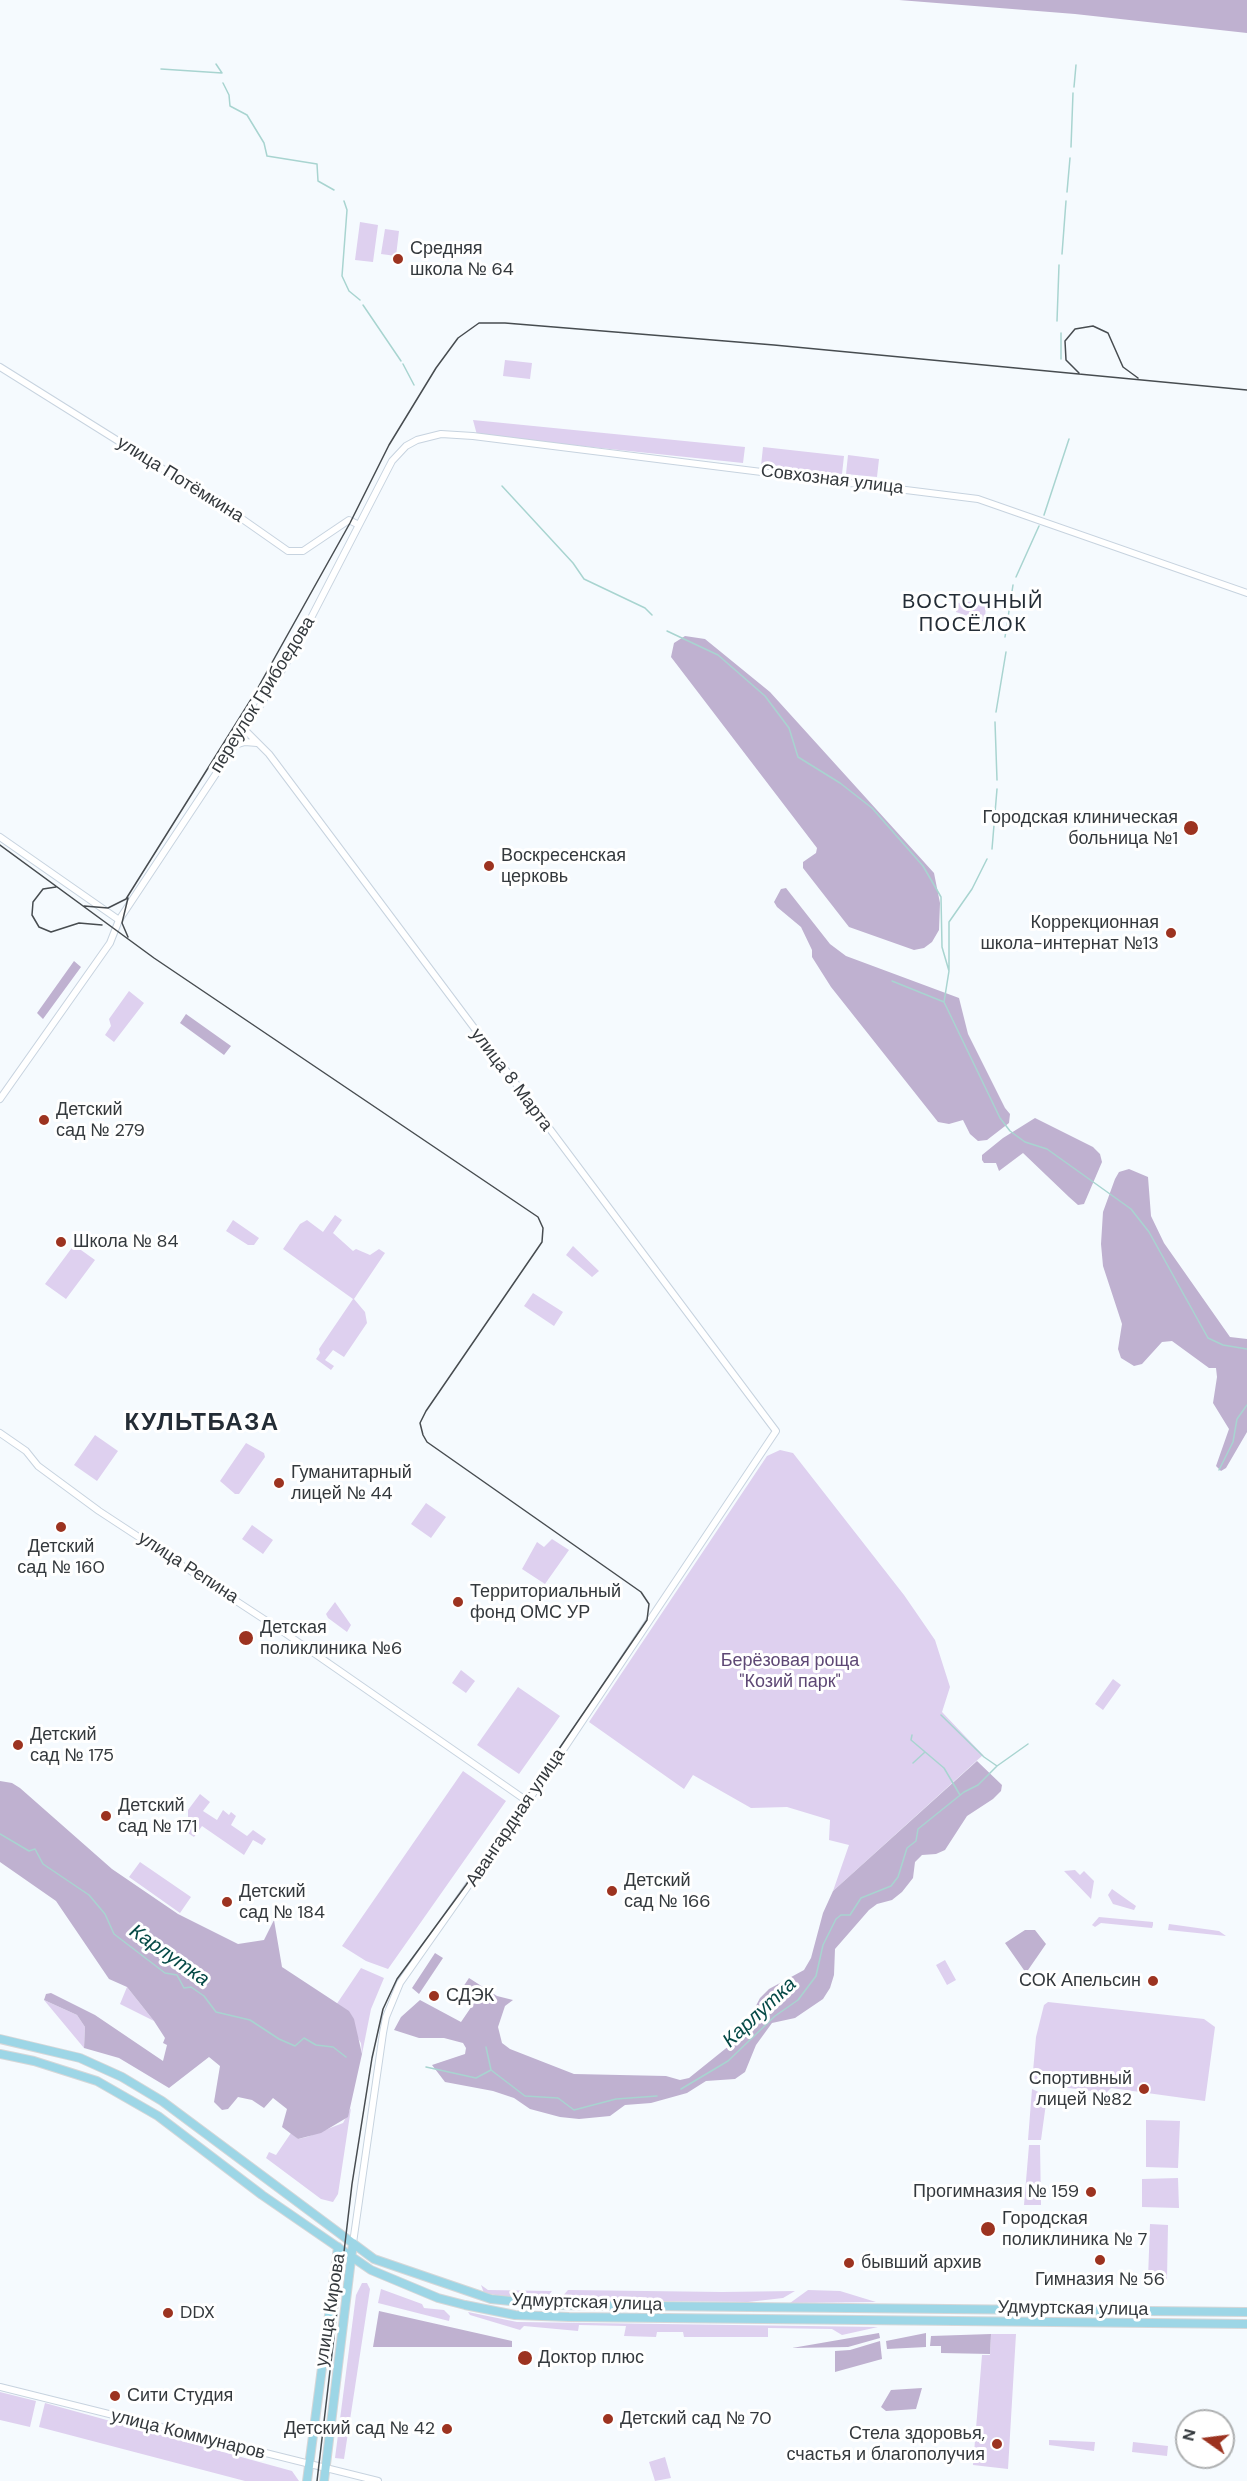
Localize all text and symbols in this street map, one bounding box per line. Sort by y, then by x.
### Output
place label: Средняя школа № 64 [410,238,514,280]
marker: Средняя школа № 64 [391,252,405,266]
street label: улица Потёмкина [113,432,247,528]
street label: Совхозная улица [760,461,904,499]
district label: ВОСТОЧНЫЙ ПОСЁЛОК [902,591,1044,638]
street label: переулок Грибоедова [206,613,320,777]
place label: Городская клиническая больница №1 [982,807,1178,850]
marker: Городская клиническая больница №1 [1182,819,1200,837]
place label: Воскресенская церковь [501,845,626,888]
marker: Воскресенская церковь [482,859,496,873]
place label: Коррекционная школа-интернат №13 [980,912,1159,954]
marker: Коррекционная школа-интернат №13 [1164,926,1178,940]
street label: улица 8 Марта [465,1024,557,1136]
place label: Детский сад № 279 [56,1099,145,1142]
marker: Детский сад № 279 [37,1113,51,1127]
place label: Школа № 84 [73,1231,178,1253]
marker: Школа № 84 [54,1235,68,1249]
district label: КУЛЬТБАЗА [124,1410,280,1438]
place label: Гуманитарный лицей № 44 [291,1462,412,1504]
marker: Гуманитарный лицей № 44 [272,1476,286,1490]
marker: Детский сад № 160 [54,1520,68,1534]
street label: улица Репина [134,1528,242,1608]
place label: Детский сад № 160 [17,1536,105,1578]
place label: Территориальный фонд ОМС УР [470,1581,621,1624]
marker: Территориальный фонд ОМС УР [451,1595,465,1609]
place label: Детская поликлиника №6 [260,1617,402,1660]
marker: Детская поликлиника №6 [237,1629,255,1647]
park label: Берёзовая роща "Козий парк" [721,1650,859,1692]
place label: Детский сад № 175 [30,1724,114,1766]
marker: Детский сад № 175 [11,1738,25,1752]
street label: Авангардная улица [462,1745,570,1891]
place label: Детский сад № 171 [118,1795,197,1838]
marker: Детский сад № 171 [99,1809,113,1823]
place label: Детский сад № 166 [624,1870,711,1912]
place label: Детский сад № 184 [239,1881,325,1924]
marker: Детский сад № 166 [605,1884,619,1898]
marker: Детский сад № 184 [220,1895,234,1909]
water label: Карлутка [124,1920,214,1992]
place label: СОК Апельсин [1019,1970,1141,1992]
water label: Карлутка [718,1973,802,2053]
marker: СОК Апельсин [1146,1974,1160,1988]
place label: СДЭК [446,1985,494,2007]
marker: СДЭК [427,1989,441,2003]
place label: Спортивный лицей №82 [1029,2068,1132,2110]
marker: Спортивный лицей №82 [1137,2082,1151,2096]
place label: Прогимназия № 159 [913,2181,1079,2203]
marker: Прогимназия № 159 [1084,2185,1098,2199]
place label: Городская поликлиника № 7 [1002,2208,1147,2250]
marker: Городская поликлиника № 7 [979,2220,997,2238]
street label: улица Кирова [311,2252,351,2368]
place label: бывший архив [861,2252,982,2274]
marker: Гимназия № 56 [1093,2253,1107,2267]
marker: бывший архив [842,2256,856,2270]
place label: Гимназия № 56 [1035,2269,1165,2291]
street label: Удмуртская улица [511,2290,663,2316]
street label: Удмуртская улица [997,2297,1149,2321]
place label: DDX [180,2302,215,2324]
marker: DDX [161,2306,175,2320]
place label: Доктор плюс [538,2347,644,2369]
marker: Доктор плюс [516,2349,534,2367]
place label: Сити Студия [127,2385,233,2407]
marker: Сити Студия [108,2389,122,2403]
street label: улица Коммунаров [109,2405,267,2465]
place label: Детский сад № 70 [620,2408,771,2430]
north arrow [1175,2409,1235,2469]
marker: Детский сад № 70 [601,2412,615,2426]
place label: Детский сад № 42 [284,2418,435,2440]
marker: Детский сад № 42 [440,2422,454,2436]
place label: Стела здоровья, счастья и благополучия [787,2423,985,2466]
text: N [1177,2427,1201,2443]
marker: Стела здоровья, счастья и благополучия [990,2437,1004,2451]

